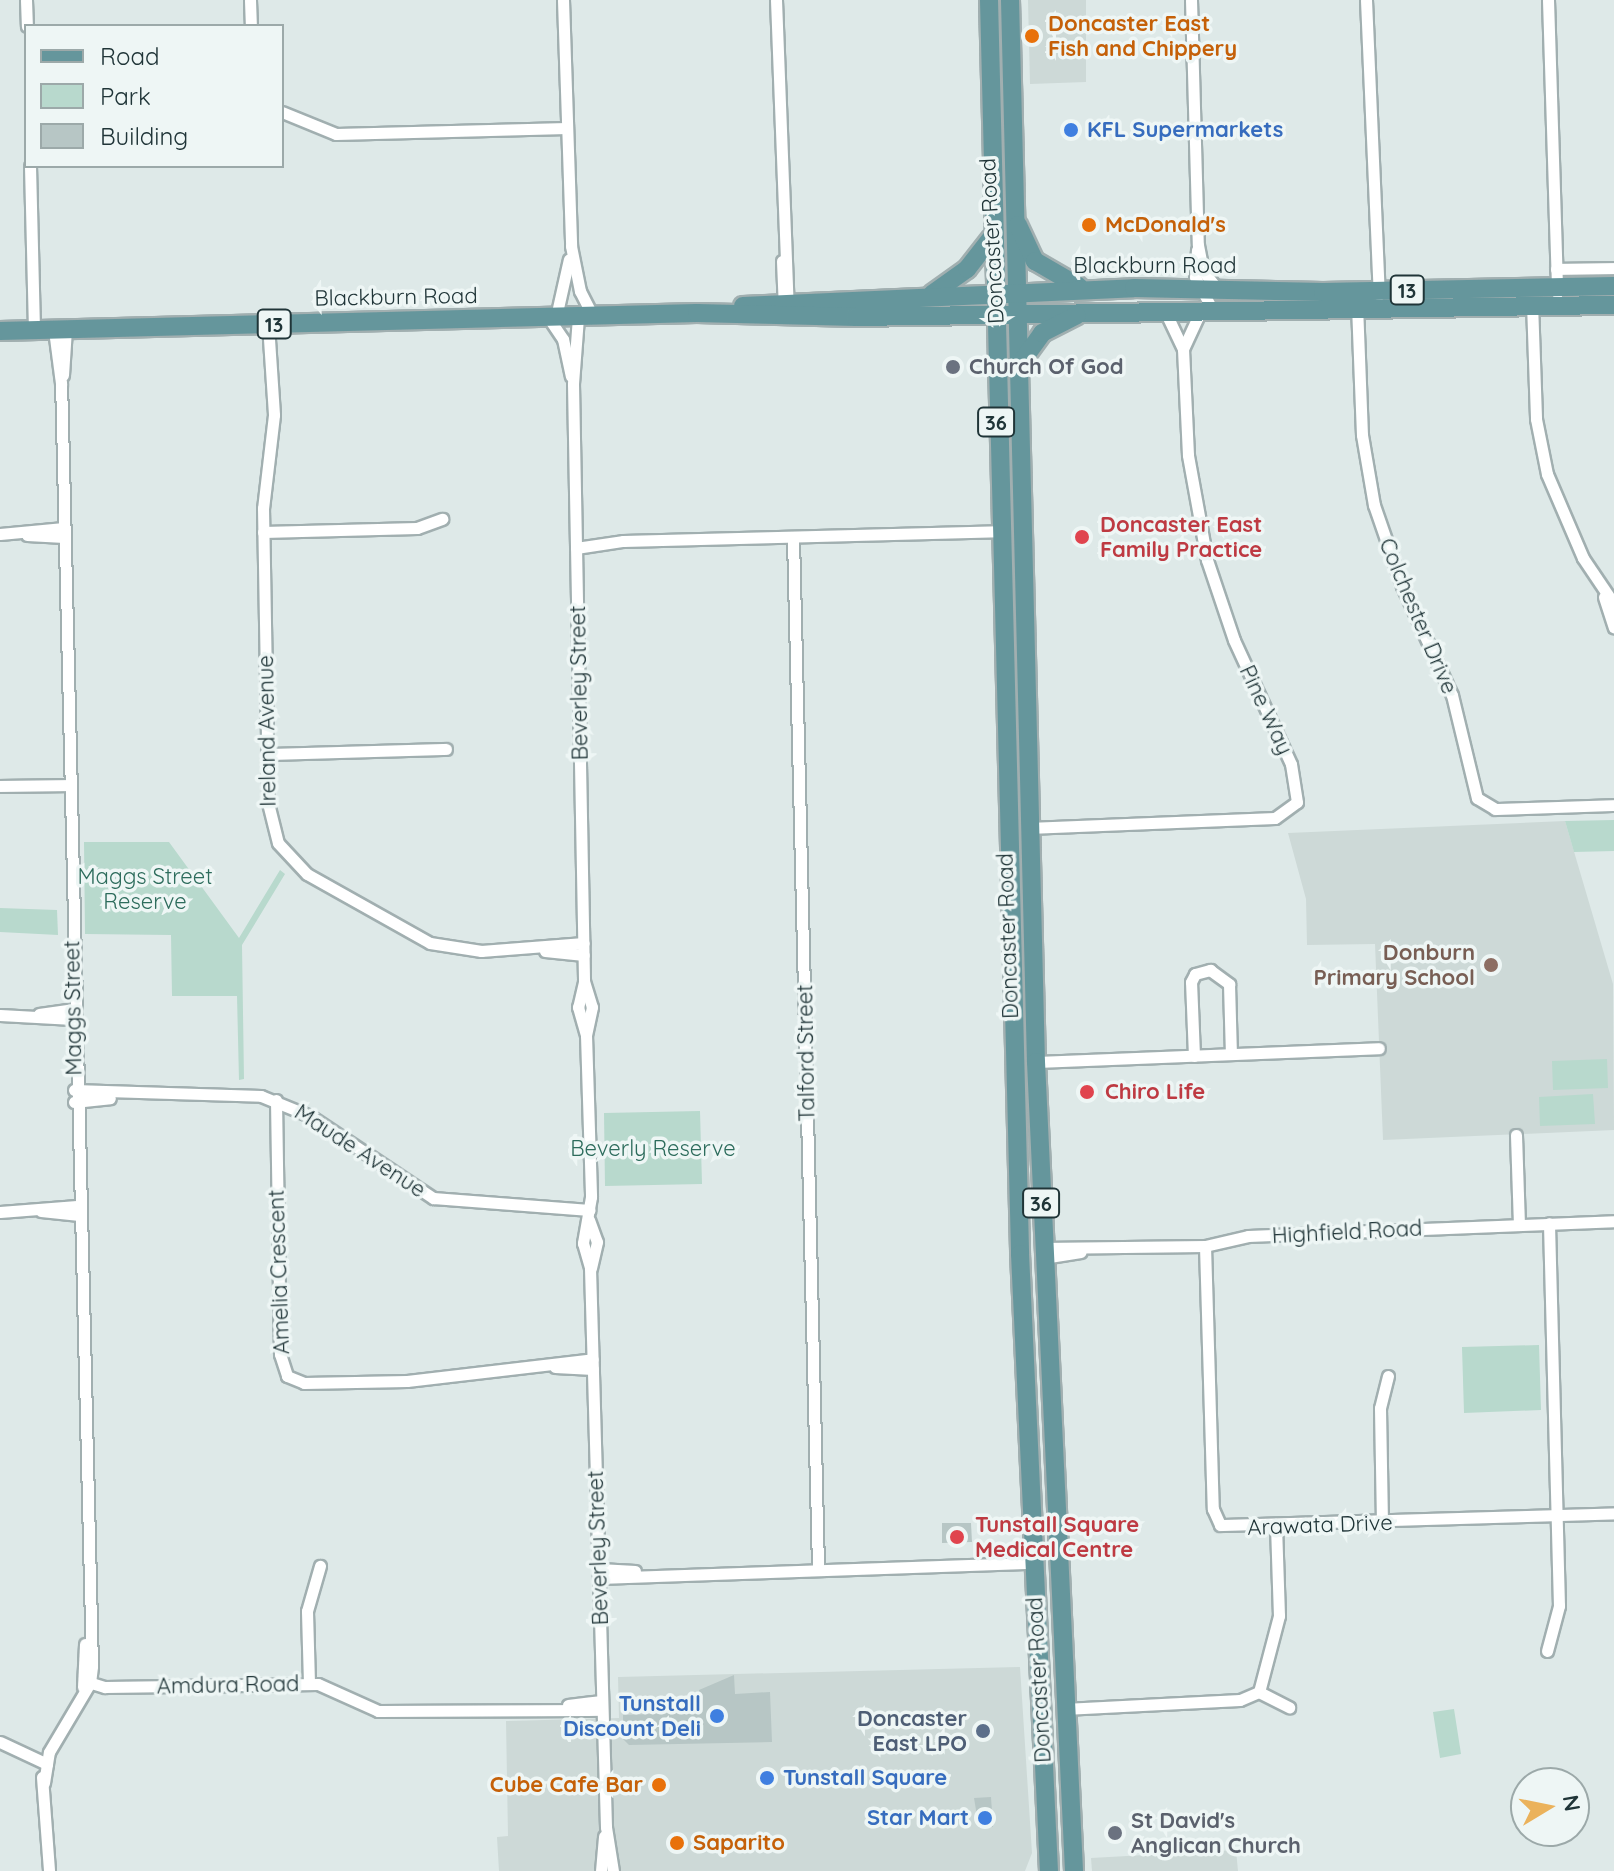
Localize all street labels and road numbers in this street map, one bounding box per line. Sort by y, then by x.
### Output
street label: Doncaster Road [974,157,1010,325]
street label: Blackburn Road [1073,253,1237,279]
road number: 13 [1389,274,1425,306]
street label: Blackburn Road [314,282,478,312]
road number: 13 [256,308,292,340]
road number: 36 [976,406,1016,438]
street label: Colchester Drive [1373,534,1463,698]
street label: Beverley Street [564,605,594,761]
street label: Ireland Avenue [252,655,282,807]
street label: Pine Way [1234,661,1298,759]
street label: Doncaster Road [992,853,1024,1019]
street label: Maggs Street [59,940,87,1076]
street label: Talford Street [792,984,820,1122]
street label: Maude Avenue [290,1099,430,1203]
road number: 36 [1021,1187,1061,1219]
street label: Amelia Crescent [263,1189,295,1355]
street label: Highfield Road [1271,1215,1423,1249]
street label: Beverley Street [582,1470,614,1626]
street label: Arawata Drive [1247,1509,1393,1541]
street label: Doncaster Road [1021,1596,1057,1764]
street label: Amdura Road [156,1671,300,1699]

